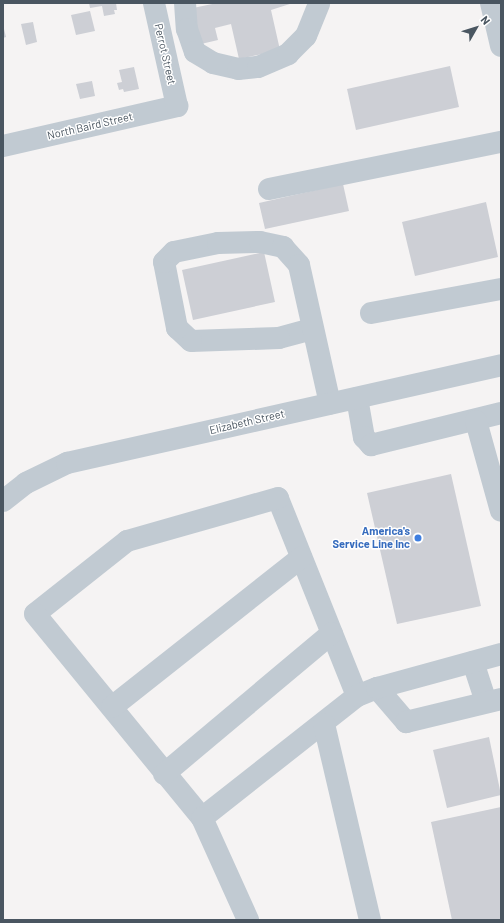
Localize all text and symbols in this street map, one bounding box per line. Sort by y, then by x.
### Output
north arrow [456,8,496,48]
text: N [478,13,493,27]
street label: Perrot Street [152,22,178,86]
street label: North Baird Street [46,110,134,142]
street label: Elizabeth Street [208,407,286,437]
place label: America's Service Line Inc [332,525,410,551]
marker: America's Service Line Inc [413,533,423,543]

